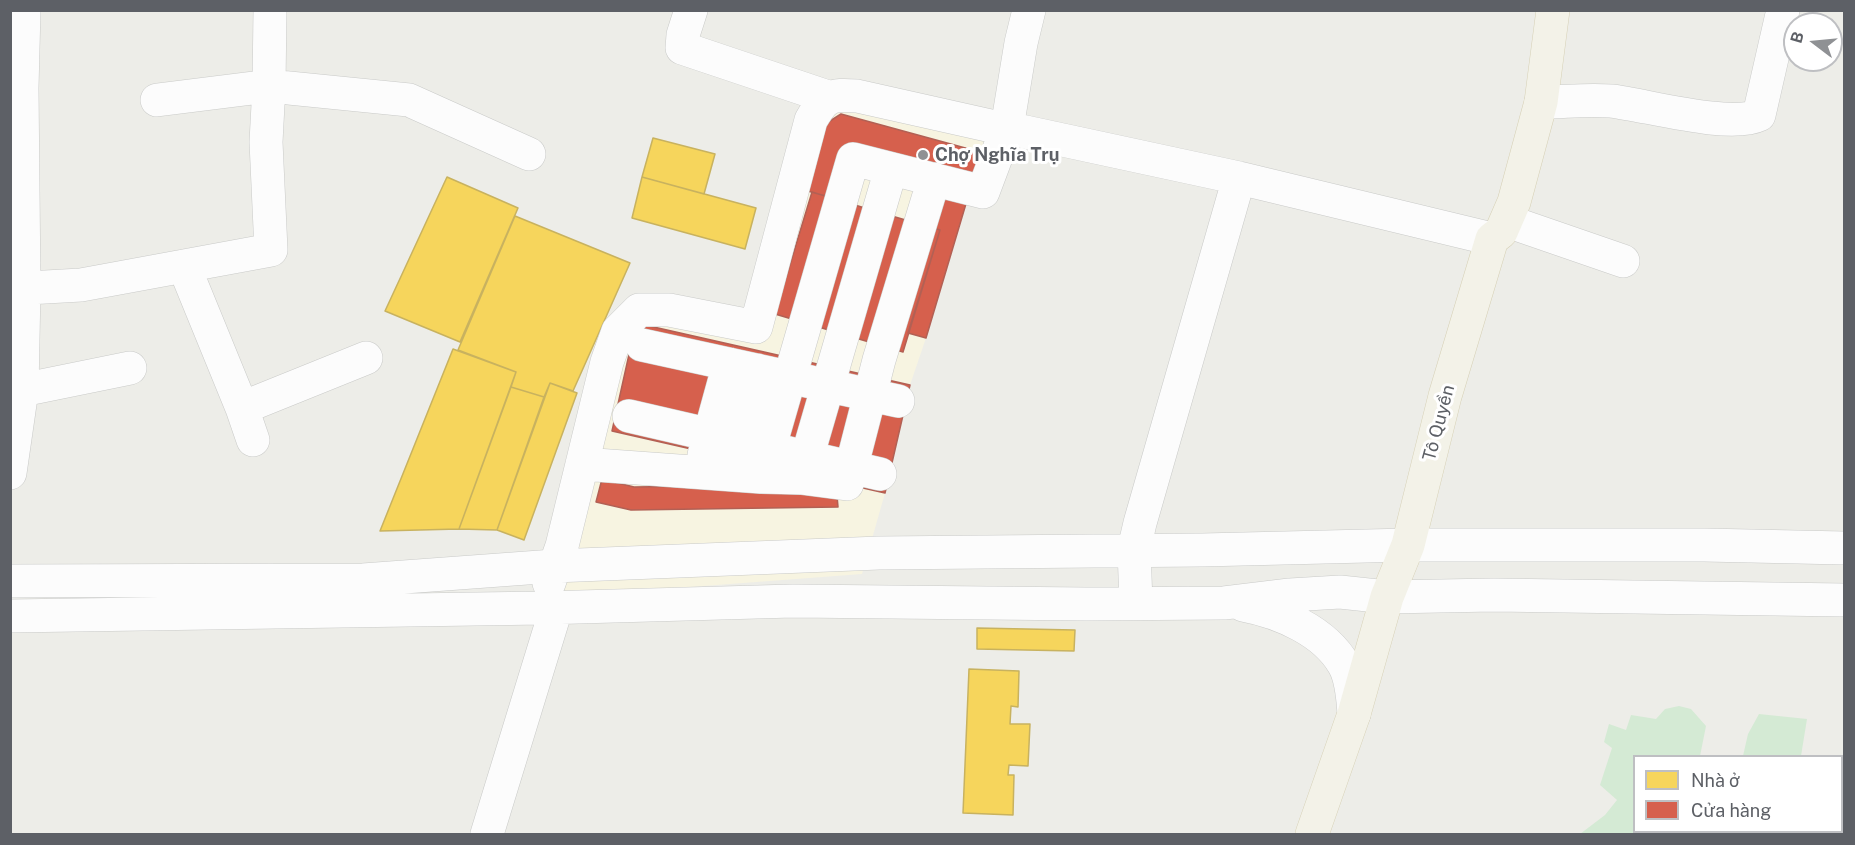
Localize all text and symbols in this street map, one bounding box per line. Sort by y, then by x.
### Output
north arrow [1783,12,1843,72]
text: B [1786,30,1808,45]
place label: Chợ Nghĩa Trụ [935,144,1059,166]
marker: Chợ Nghĩa Trụ [916,148,930,162]
street label: Tô Quyền [1418,383,1460,463]
legend [1633,755,1843,833]
text: Nhà ở [1691,770,1740,791]
text: Cửa hàng [1691,800,1771,821]

